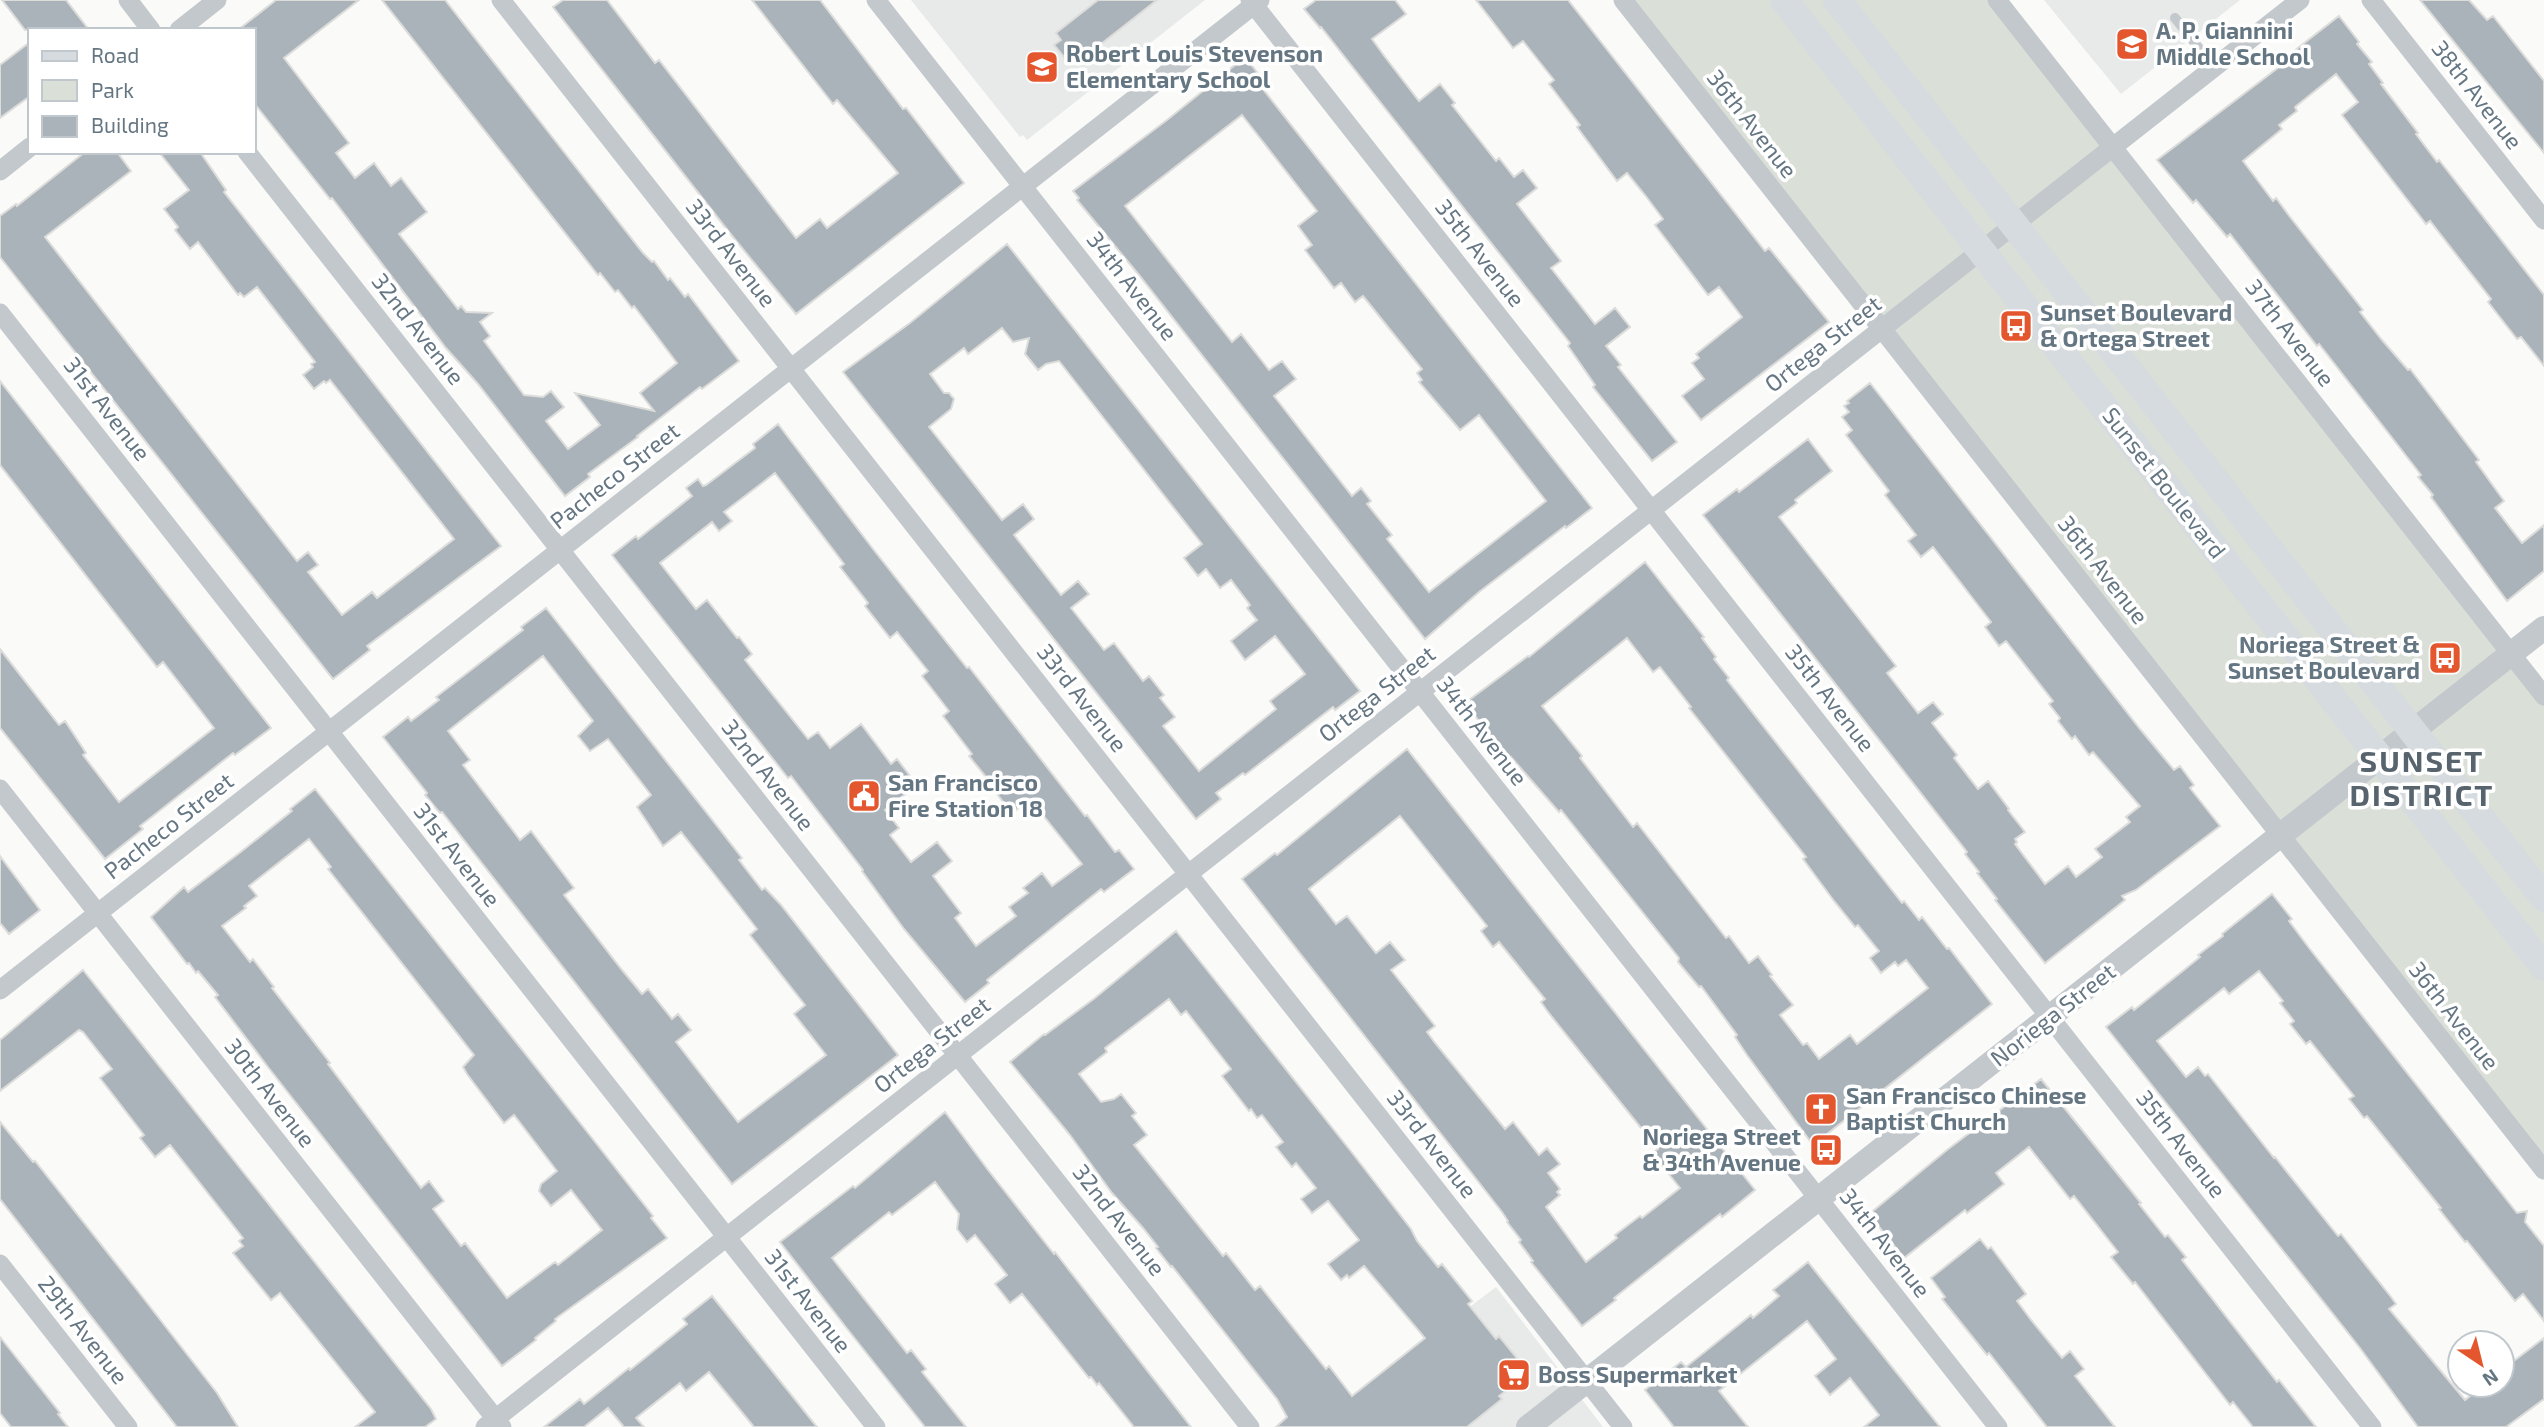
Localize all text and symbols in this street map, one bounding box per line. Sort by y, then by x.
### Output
place label: A. P. Giannini Middle School [2156,16,2310,70]
school or university icon: A. P. Giannini Middle School [2113,25,2151,63]
legend [28,28,256,154]
street label: 38th Avenue [2427,34,2529,154]
place label: Robert Louis Stevenson Elementary School [1066,39,1323,93]
text: Road [91,42,139,67]
school or university icon: Robert Louis Stevenson Elementary School [1023,48,1061,86]
street label: 36th Avenue [1702,64,1804,183]
text: Park [91,77,134,102]
text: Building [91,112,169,137]
street label: 33rd Avenue [681,193,783,312]
street label: 35th Avenue [1430,193,1532,312]
street label: 34th Avenue [1082,225,1184,346]
street label: 32nd Avenue [367,267,471,390]
street label: 37th Avenue [2240,273,2341,392]
street label: Ortega Street [1759,289,1886,397]
place label: Sunset Boulevard & Ortega Street [2040,298,2232,352]
bus stop icon: Sunset Boulevard & Ortega Street [1997,307,2035,345]
street label: 31st Avenue [59,351,157,466]
street label: Sunset Boulevard [2097,401,2232,563]
street label: Pacheco Street [544,416,685,534]
street label: 36th Avenue [2053,510,2155,629]
place label: Noriega Street & Sunset Boulevard [2228,630,2420,684]
street label: 33rd Avenue [1032,638,1134,757]
street label: 35th Avenue [1780,638,1882,757]
street label: Ortega Street [1313,639,1440,747]
bus stop icon: Noriega Street & Sunset Boulevard [2426,639,2464,677]
street label: 34th Avenue [1432,670,1534,791]
street label: 32nd Avenue [717,713,821,836]
district label: SUNSET DISTRICT [2350,742,2494,812]
street label: Pacheco Street [98,766,239,884]
place label: San Francisco Fire Station 18 [888,768,1043,822]
public building icon: San Francisco Fire Station 18 [845,777,883,815]
street label: 31st Avenue [409,797,507,912]
street label: 36th Avenue [2404,956,2506,1075]
street label: Noriega Street [1984,957,2121,1072]
street label: Ortega Street [868,990,995,1098]
street label: 30th Avenue [220,1032,322,1152]
place label: San Francisco Chinese Baptist Church [1846,1081,2087,1135]
street label: 33rd Avenue [1382,1084,1484,1203]
street label: 35th Avenue [2131,1084,2233,1203]
church icon: San Francisco Chinese Baptist Church [1802,1090,1840,1128]
place label: Noriega Street & 34th Avenue [1642,1122,1801,1176]
bus stop icon: Noriega Street & 34th Avenue [1807,1131,1845,1169]
street label: 32nd Avenue [1068,1158,1172,1281]
street label: 34th Avenue [1835,1182,1937,1303]
street label: 31st Avenue [760,1243,858,1358]
street label: 29th Avenue [33,1270,135,1389]
north arrow [2446,1329,2516,1399]
supermarket icon: Boss Supermarket [1495,1356,1533,1394]
place label: Boss Supermarket [1538,1360,1737,1388]
text: N [2479,1365,2503,1392]

